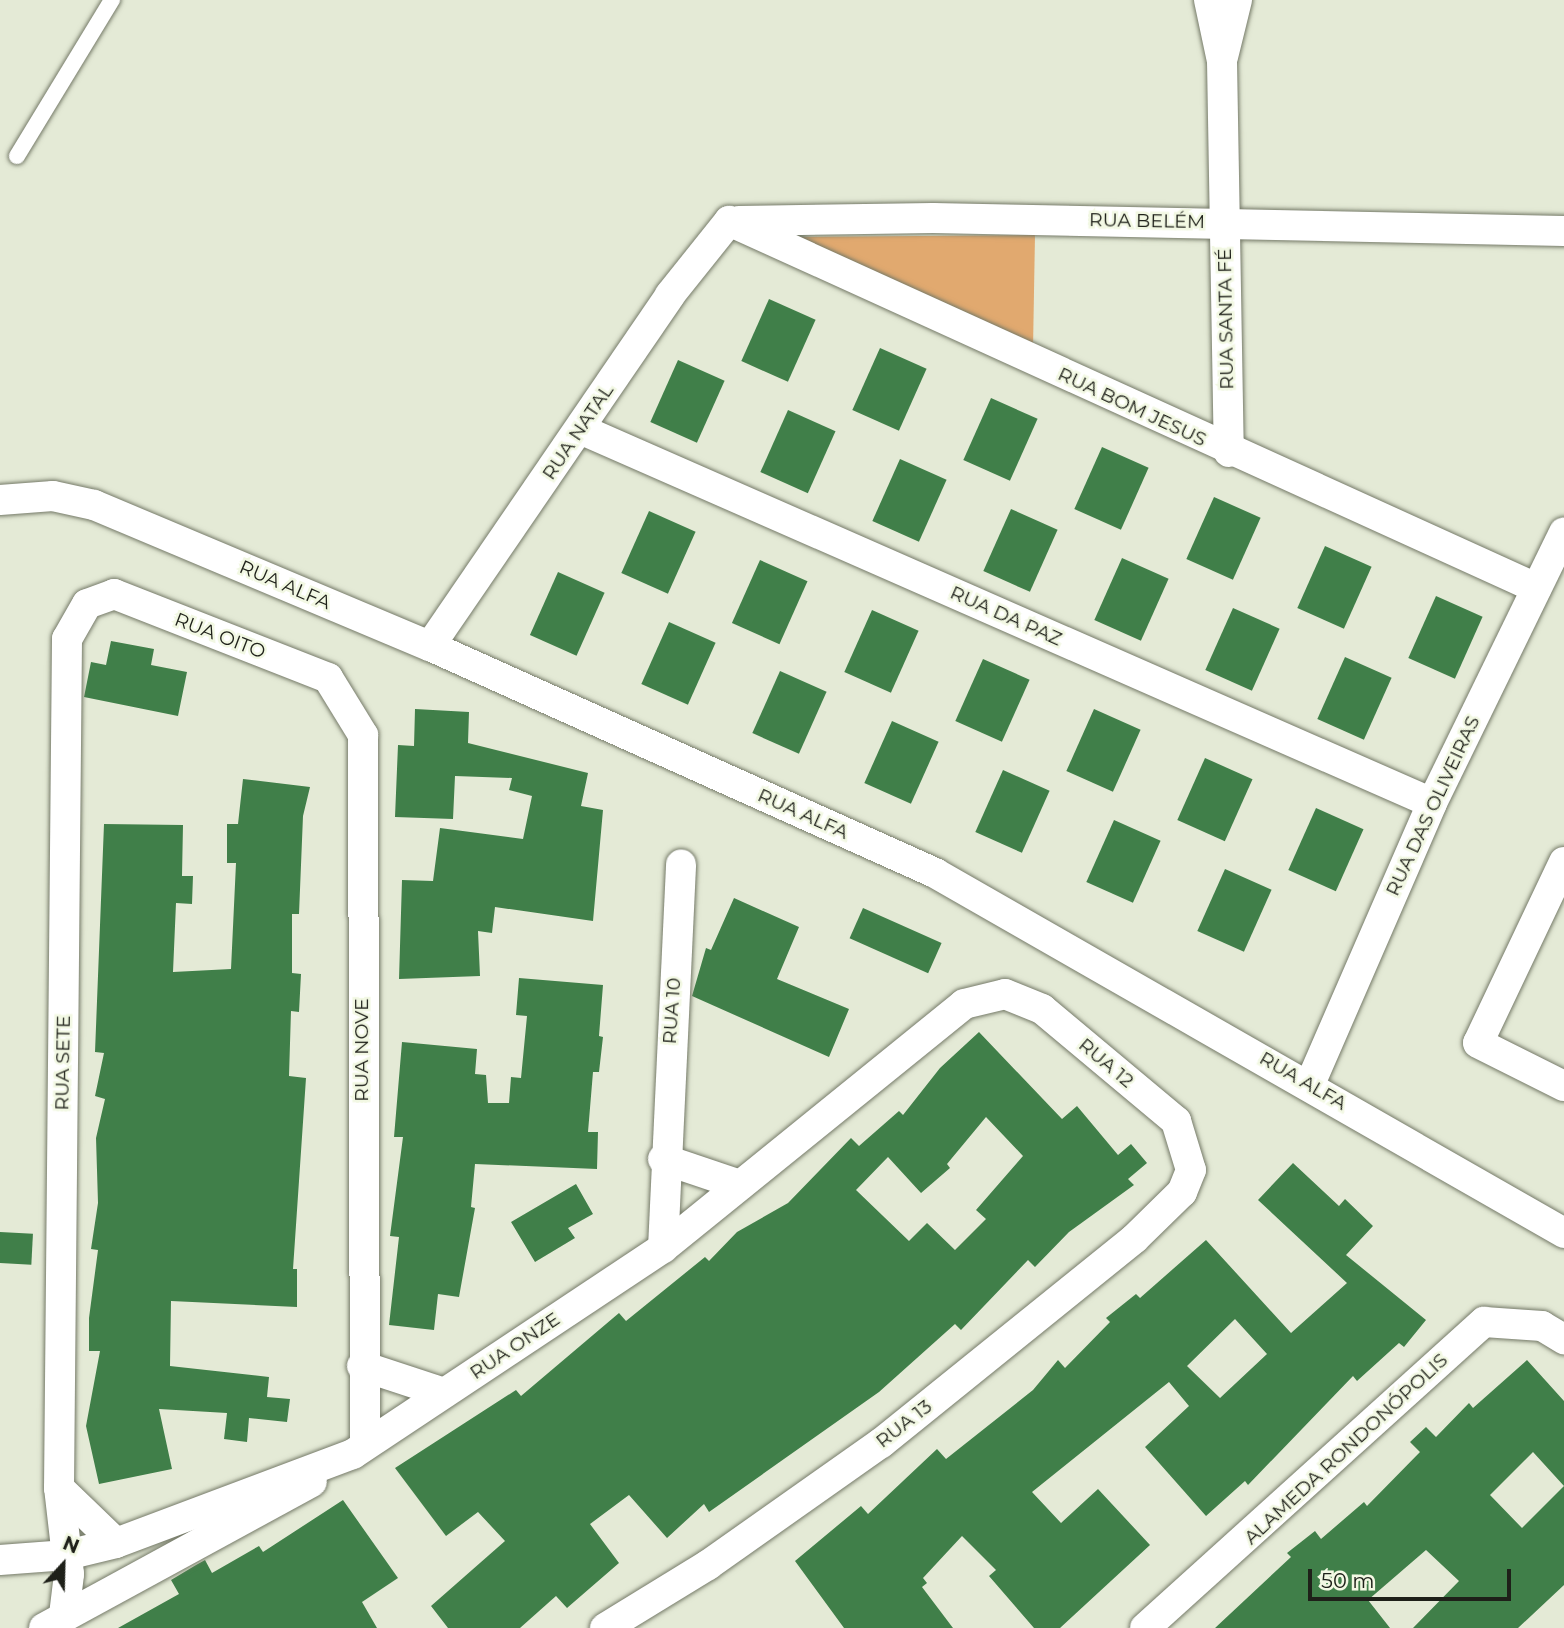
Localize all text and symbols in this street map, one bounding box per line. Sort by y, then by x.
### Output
street label: RUA BELÉM [1089,209,1205,233]
street label: RUA SANTA FÉ [1213,248,1239,390]
street label: RUA BOM JESUS [1054,363,1210,451]
street label: RUA NATAL [538,380,618,484]
street label: RUA ALFA [236,556,334,614]
street label: RUA DA PAZ [947,581,1065,651]
street label: RUA OITO [171,608,269,664]
street label: RUA DAS OLIVEIRAS [1381,712,1485,900]
street label: RUA ALFA [754,784,852,844]
street label: RUA 10 [658,977,686,1045]
street label: RUA NOVE [351,998,373,1102]
street label: RUA SETE [51,1015,75,1111]
street label: RUA 12 [1074,1033,1138,1093]
street label: RUA ALFA [1255,1047,1351,1115]
street label: RUA ONZE [466,1308,564,1384]
street label: ALAMEDA RONDONÓPOLIS [1240,1349,1452,1549]
street label: RUA 13 [871,1395,937,1453]
north arrow [28,1530,98,1600]
text: N [60,1532,82,1559]
scale bar [1312,1554,1515,1598]
text: 50 m [1321,1568,1375,1593]

